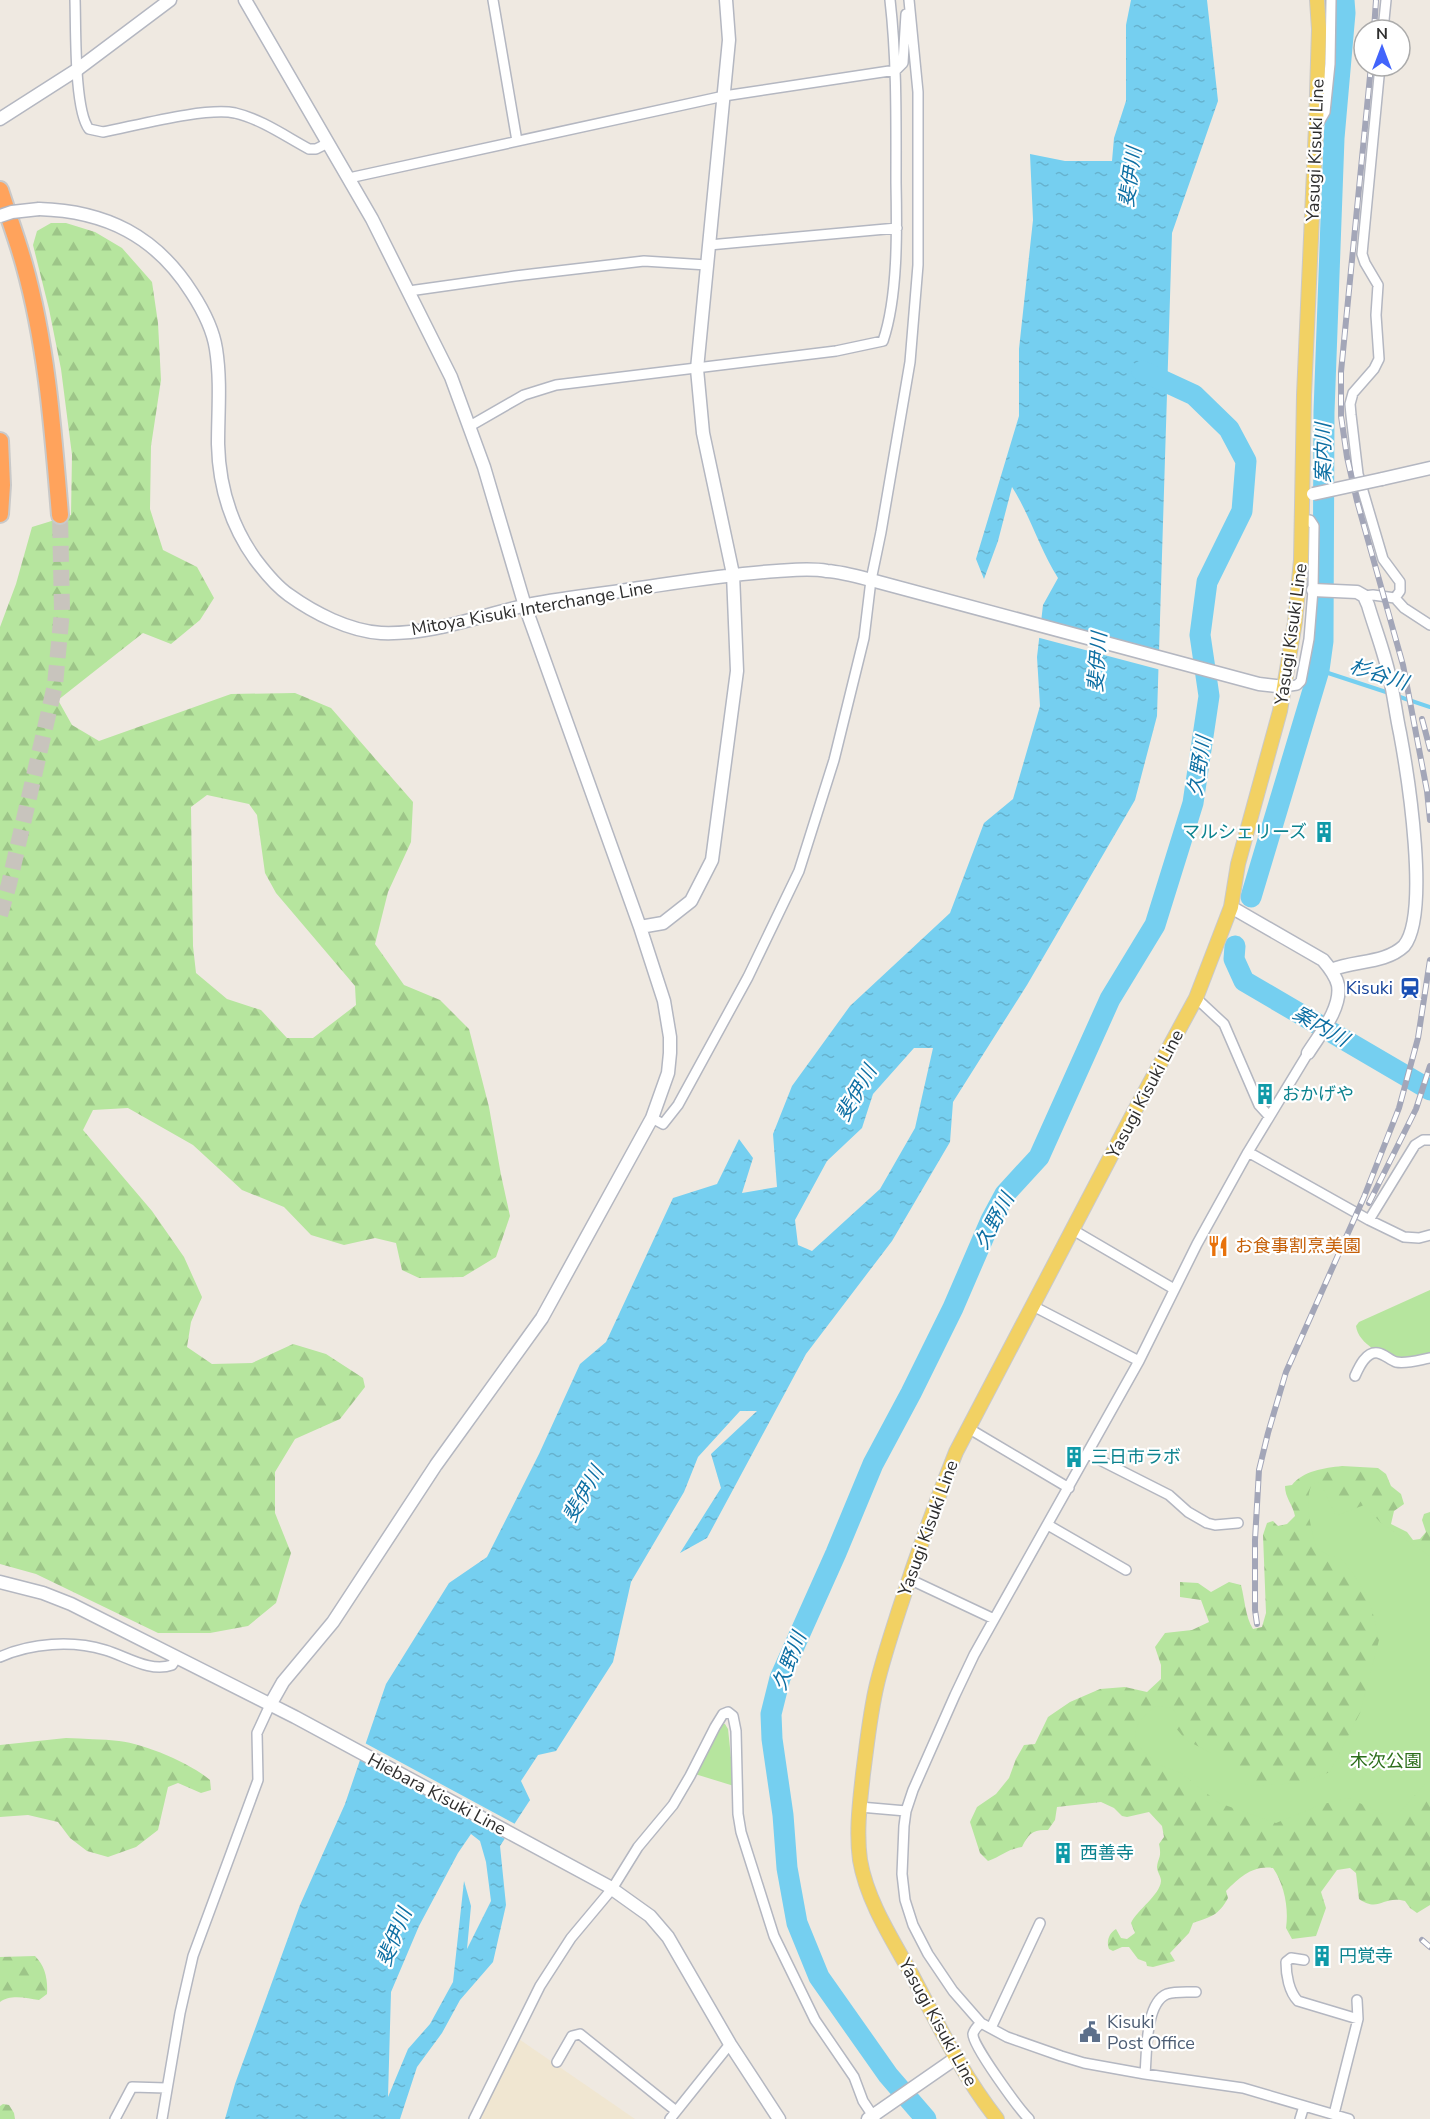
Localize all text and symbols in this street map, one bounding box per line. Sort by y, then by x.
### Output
north arrow [1352,18,1412,78]
text: N [1376,23,1388,45]
street label: Yasugi Kisuki Line [1300,78,1329,223]
water label: 斐伊川 [1113,144,1148,209]
water label: 案内川 [1310,421,1337,483]
street label: Yasugi Kisuki Line [1269,562,1313,707]
street label: Mitoya Kisuki Interchange Line [409,575,655,641]
water label: 斐伊川 [1082,629,1113,693]
water label: 杉谷川 [1346,652,1413,697]
water label: 久野川 [1181,732,1218,798]
place label: マルシェリーズ [1182,820,1307,844]
building icon: マルシェリーズ [1312,820,1336,844]
place label: Kisuki [1346,976,1393,1000]
station icon: Kisuki [1398,976,1422,1000]
water label: 案内川 [1288,1000,1355,1054]
street label: Yasugi Kisuki Line [1100,1025,1189,1164]
water label: 斐伊川 [830,1059,884,1126]
building icon: おかげや [1253,1082,1277,1106]
place label: おかげや [1282,1082,1354,1106]
water label: 久野川 [968,1187,1021,1254]
restaurant icon: お食事割烹美園 [1206,1234,1230,1258]
place label: お食事割烹美園 [1235,1234,1361,1258]
building icon: 三日市ラボ [1062,1445,1086,1469]
place label: 三日市ラボ [1091,1445,1181,1469]
street label: Yasugi Kisuki Line [892,1457,964,1600]
water label: 斐伊川 [557,1460,611,1527]
water label: 久野川 [766,1626,814,1694]
street label: Hiebara Kisuki Line [363,1747,511,1841]
park label: 木次公園 [1350,1749,1422,1773]
building icon: 西善寺 [1051,1841,1075,1865]
place label: 西善寺 [1080,1841,1134,1865]
water label: 斐伊川 [371,1902,419,1970]
building icon: 円覚寺 [1310,1944,1334,1968]
place label: 円覚寺 [1339,1944,1393,1968]
street label: Yasugi Kisuki Line [892,1953,983,2090]
place label: Kisuki Post Office [1107,2010,1195,2055]
public building icon: Kisuki Post Office [1078,2020,1102,2044]

